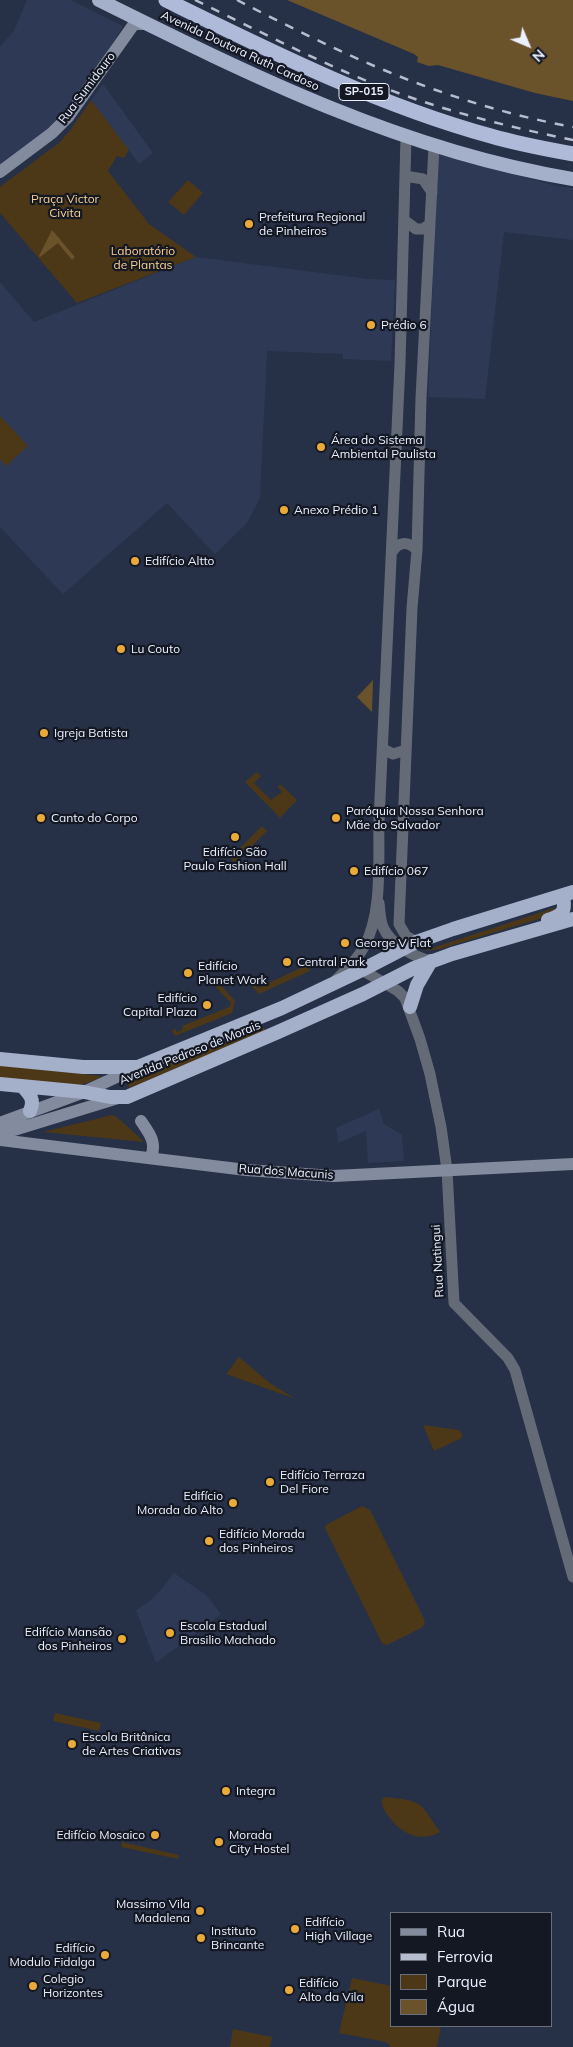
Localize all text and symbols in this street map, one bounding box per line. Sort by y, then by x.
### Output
street label: Avenida Doutora Ruth Cardoso [159,8,321,94]
north arrow [503,20,553,70]
text: N [529,45,549,66]
street label: Rua Sumidouro [56,50,118,126]
road number: SP-015 [339,84,389,100]
park label: Praça Victor Civita [31,192,99,220]
place label: Prefeitura Regional de Pinheiros [259,210,365,238]
marker: Prefeitura Regional de Pinheiros [243,218,255,230]
park label: Laboratório de Plantas [111,244,175,272]
place label: Prédio 6 [381,318,427,332]
marker: Prédio 6 [365,319,377,331]
place label: Área do Sistema Ambiental Paulista [331,433,436,461]
marker: Área do Sistema Ambiental Paulista [315,441,327,453]
place label: Anexo Prédio 1 [294,503,378,517]
marker: Anexo Prédio 1 [278,504,290,516]
place label: Edifício Altto [145,554,214,568]
marker: Edifício Altto [129,555,141,567]
place label: Lu Couto [131,642,180,656]
marker: Lu Couto [115,643,127,655]
place label: Igreja Batista [54,726,128,740]
marker: Igreja Batista [38,727,50,739]
place label: Paróquia Nossa Senhora Mãe do Salvador [346,804,484,832]
place label: Canto do Corpo [51,811,138,825]
marker: Canto do Corpo [35,812,47,824]
marker: Paróquia Nossa Senhora Mãe do Salvador [330,812,342,824]
marker: Edifício São Paulo Fashion Hall [229,831,241,843]
place label: Edifício São Paulo Fashion Hall [183,845,287,873]
place label: Edifício 067 [364,864,428,878]
marker: Edifício 067 [348,865,360,877]
place label: George V Flat [355,936,431,950]
marker: George V Flat [339,937,351,949]
place label: Central Park [297,955,365,969]
marker: Central Park [281,956,293,968]
place label: Edifício Planet Work [198,959,267,987]
marker: Edifício Planet Work [182,967,194,979]
place label: Edifício Capital Plaza [123,991,197,1019]
marker: Edifício Capital Plaza [201,999,213,1011]
street label: Avenida Pedroso de Morais [117,1018,263,1088]
street label: Rua dos Macunis [238,1162,334,1182]
street label: Rua Natingui [429,1224,447,1298]
place label: Edifício Terraza Del Fiore [280,1468,365,1496]
marker: Edifício Terraza Del Fiore [264,1476,276,1488]
place label: Edifício Morada do Alto [137,1489,223,1517]
marker: Edifício Morada do Alto [227,1497,239,1509]
place label: Edifício Morada dos Pinheiros [219,1527,305,1555]
marker: Edifício Morada dos Pinheiros [203,1535,215,1547]
place label: Escola Estadual Brasilio Machado [180,1619,276,1647]
place label: Edifício Mansão dos Pinheiros [25,1625,112,1653]
marker: Escola Estadual Brasilio Machado [164,1627,176,1639]
marker: Edifício Mansão dos Pinheiros [116,1633,128,1645]
place label: Escola Britânica de Artes Criativas [82,1730,181,1758]
marker: Escola Britânica de Artes Criativas [66,1738,78,1750]
place label: Integra [236,1784,276,1798]
marker: Integra [220,1785,232,1797]
place label: Edifício Mosaico [56,1828,145,1842]
place label: Morada City Hostel [229,1828,289,1856]
marker: Edifício Mosaico [149,1829,161,1841]
marker: Morada City Hostel [213,1836,225,1848]
place label: Massimo Vila Madalena [116,1897,190,1925]
marker: Massimo Vila Madalena [194,1905,206,1917]
legend [390,1912,553,2027]
place label: Edifício High Village [305,1915,372,1943]
text: Rua [437,1922,465,1941]
marker: Edifício High Village [289,1923,301,1935]
place label: Instituto Brincante [211,1924,264,1952]
marker: Instituto Brincante [195,1932,207,1944]
place label: Edifício Modulo Fidalga [10,1941,95,1969]
text: Ferrovia [437,1947,493,1966]
marker: Edifício Modulo Fidalga [99,1949,111,1961]
place label: Colegio Horizontes [43,1972,103,2000]
text: Parque [437,1972,487,1991]
place label: Edifício Alto da Vila [299,1976,364,2004]
marker: Colegio Horizontes [27,1980,39,1992]
marker: Edifício Alto da Vila [283,1984,295,1996]
text: Água [437,1997,475,2016]

